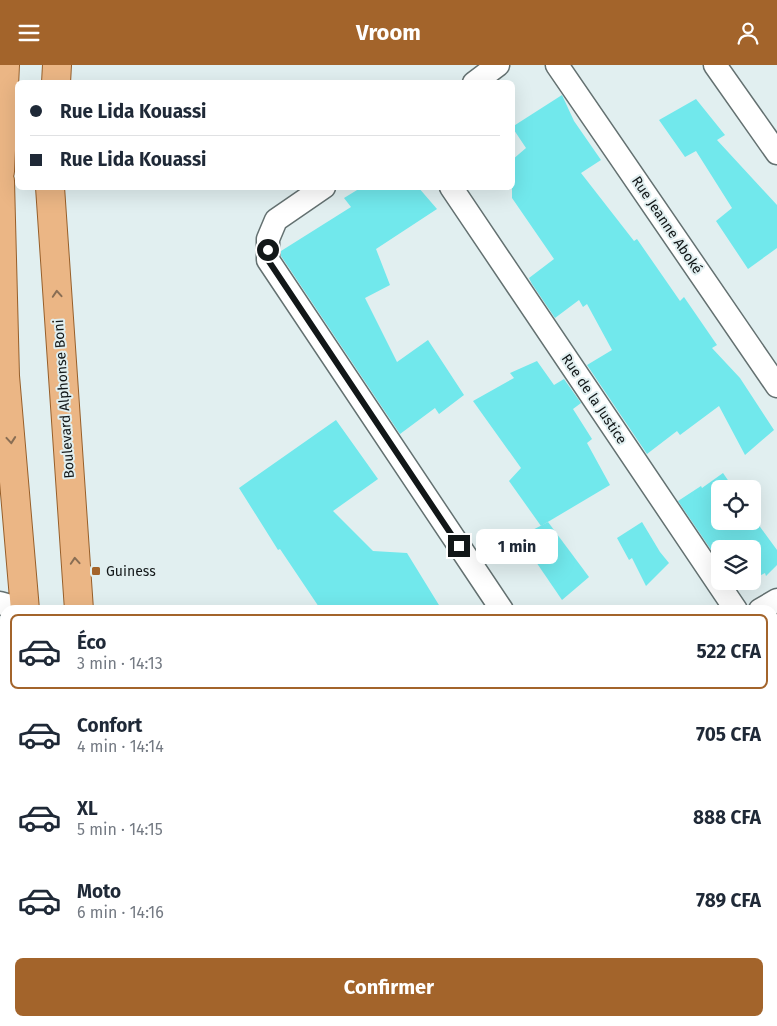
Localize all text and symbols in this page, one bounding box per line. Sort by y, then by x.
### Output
icon: menu [15,19,43,47]
text: Vroom [356,19,421,46]
icon: person [734,19,762,47]
text: Rue Lida Kouassi [60,100,206,123]
text: Rue Lida Kouassi [60,148,206,171]
street label: Rue Jeanne Aboké [628,173,706,277]
route start [257,239,279,261]
one-way arrow [52,290,63,298]
street label: Boulevard Alphonse Boni [50,319,78,479]
street label: Rue de la Justice [558,351,630,447]
one-way arrow [5,436,16,444]
map controls [711,480,761,590]
button: locate [711,480,761,530]
callout: 1 min [476,529,559,563]
route end [448,535,470,557]
text: 1 min [498,537,536,556]
button: layers [711,540,761,590]
one-way arrow [70,557,81,565]
place label: Guiness [106,563,156,580]
marker: Guiness [90,565,102,577]
icon: car [17,629,62,674]
text: Éco [77,631,106,654]
text: 522 CFA [696,640,761,663]
text: 3 min · 14:13 [77,654,163,673]
icon: car [17,712,62,757]
text: Confort [77,714,142,737]
text: 705 CFA [696,723,761,746]
text: 4 min · 14:14 [77,737,164,756]
icon: car [17,795,62,840]
text: XL [77,797,98,820]
text: 888 CFA [693,806,761,829]
text: 5 min · 14:15 [77,820,163,839]
icon: car [17,878,62,923]
text: Moto [77,880,121,903]
text: 789 CFA [696,889,761,912]
text: 6 min · 14:16 [77,903,164,922]
button: Confirmer [15,958,763,1016]

